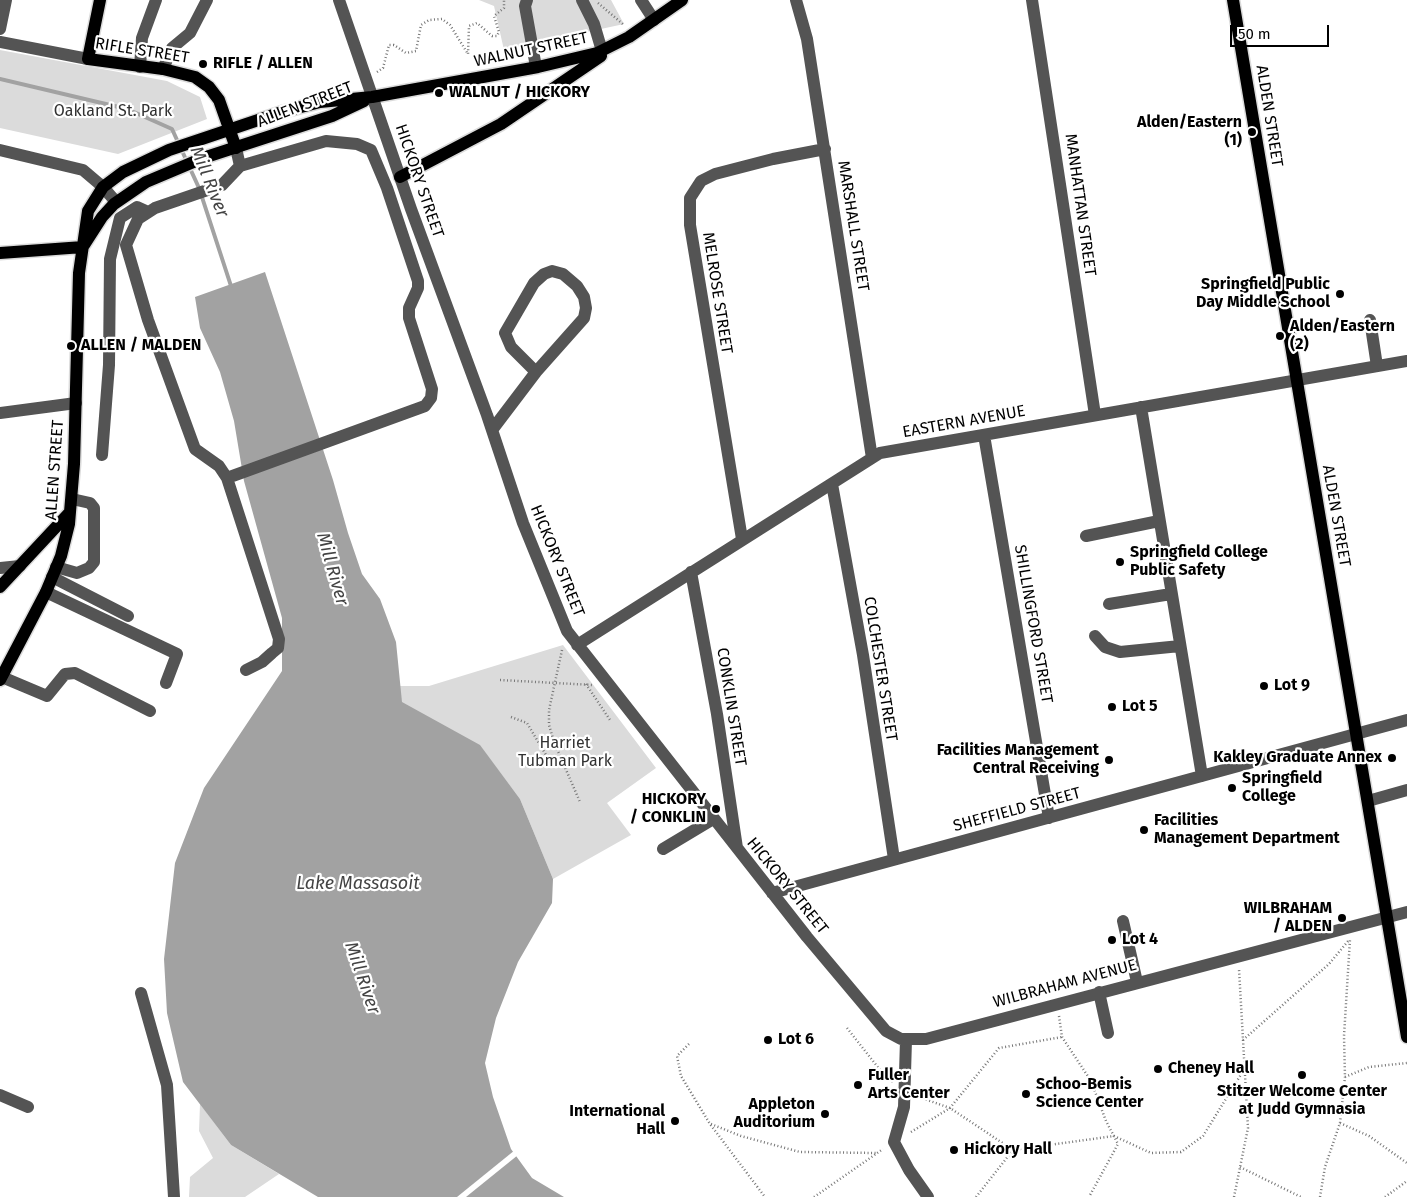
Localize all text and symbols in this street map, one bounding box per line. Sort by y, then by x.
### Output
scale bar [1232,15,1331,47]
text: 50 m [1238,25,1271,43]
street label: WALNUT STREET [472,29,590,71]
street label: RIFLE STREET [94,34,190,68]
place label: RIFLE / ALLEN [213,54,313,74]
marker: RIFLE / ALLEN [197,58,209,70]
street label: ALDEN STREET [1251,64,1287,168]
street label: ALLEN STREET [255,78,355,132]
place label: WALNUT / HICKORY [449,83,590,103]
marker: WALNUT / HICKORY [433,87,445,99]
park label: Oakland St. Park [54,102,172,122]
place label: Alden/Eastern (1) [1137,113,1242,151]
street label: HICKORY STREET [391,122,447,240]
marker: Alden/Eastern (1) [1246,126,1258,138]
street label: MANHATTAN STREET [1061,133,1099,277]
water label: Mill River [185,143,233,221]
street label: MARSHALL STREET [833,159,873,293]
street label: MELROSE STREET [698,231,736,355]
place label: Springfield Public Day Middle School [1196,275,1330,313]
marker: Springfield Public Day Middle School [1334,288,1346,300]
place label: Alden/Eastern (2) [1290,317,1395,355]
marker: Alden/Eastern (2) [1274,330,1286,342]
place label: ALLEN / MALDEN [81,336,201,356]
marker: ALLEN / MALDEN [65,340,77,352]
street label: EASTERN AVENUE [901,402,1027,442]
street label: ALLEN STREET [42,419,68,521]
street label: ALDEN STREET [1318,464,1354,568]
street label: HICKORY STREET [526,502,588,620]
water label: Mill River [311,530,353,608]
street label: SHILLINGFORD STREET [1010,543,1056,705]
place label: Springfield College Public Safety [1130,543,1268,581]
marker: Springfield College Public Safety [1114,556,1126,568]
street label: COLCHESTER STREET [859,595,901,743]
street label: CONKLIN STREET [712,646,750,768]
place label: Lot 9 [1274,676,1310,696]
marker: Lot 9 [1258,680,1270,692]
place label: Lot 5 [1122,697,1158,717]
marker: Lot 5 [1106,701,1118,713]
park label: Harriet Tubman Park [518,734,612,772]
place label: Facilities Management Central Receiving [937,741,1099,779]
place label: Kakley Graduate Annex [1213,748,1382,768]
marker: Kakley Graduate Annex [1386,752,1398,764]
marker: Facilities Management Central Receiving [1103,754,1115,766]
place label: Springfield College [1242,769,1322,807]
marker: Springfield College [1226,782,1238,794]
street label: SHEFFIELD STREET [951,784,1083,836]
place label: HICKORY / CONKLIN [630,790,706,828]
marker: HICKORY / CONKLIN [710,803,722,815]
place label: Facilities Management Department [1154,811,1340,849]
marker: Facilities Management Department [1138,824,1150,836]
street label: HICKORY STREET [742,834,832,938]
water label: Lake Massasoit [296,873,420,895]
place label: WILBRAHAM / ALDEN [1244,899,1332,937]
marker: WILBRAHAM / ALDEN [1336,912,1348,924]
place label: Lot 4 [1122,930,1158,950]
marker: Lot 4 [1106,934,1118,946]
water label: Mill River [340,939,384,1017]
street label: WILBRAHAM AVENUE [991,956,1139,1012]
place label: Lot 6 [778,1030,814,1050]
marker: Lot 6 [762,1034,774,1046]
place label: Cheney Hall [1168,1059,1254,1079]
marker: Cheney Hall [1152,1063,1164,1075]
place label: Fuller Arts Center [868,1066,950,1104]
marker: Stitzer Welcome Center at Judd Gymnasia [1296,1069,1308,1081]
place label: Schoo-Bemis Science Center [1036,1075,1143,1113]
marker: Fuller Arts Center [852,1079,864,1091]
place label: Stitzer Welcome Center at Judd Gymnasia [1217,1082,1387,1120]
marker: Schoo-Bemis Science Center [1020,1088,1032,1100]
place label: Appleton Auditorium [733,1095,815,1133]
place label: International Hall [569,1102,665,1140]
marker: Appleton Auditorium [819,1108,831,1120]
marker: International Hall [669,1115,681,1127]
place label: Hickory Hall [964,1140,1052,1160]
marker: Hickory Hall [948,1144,960,1156]

